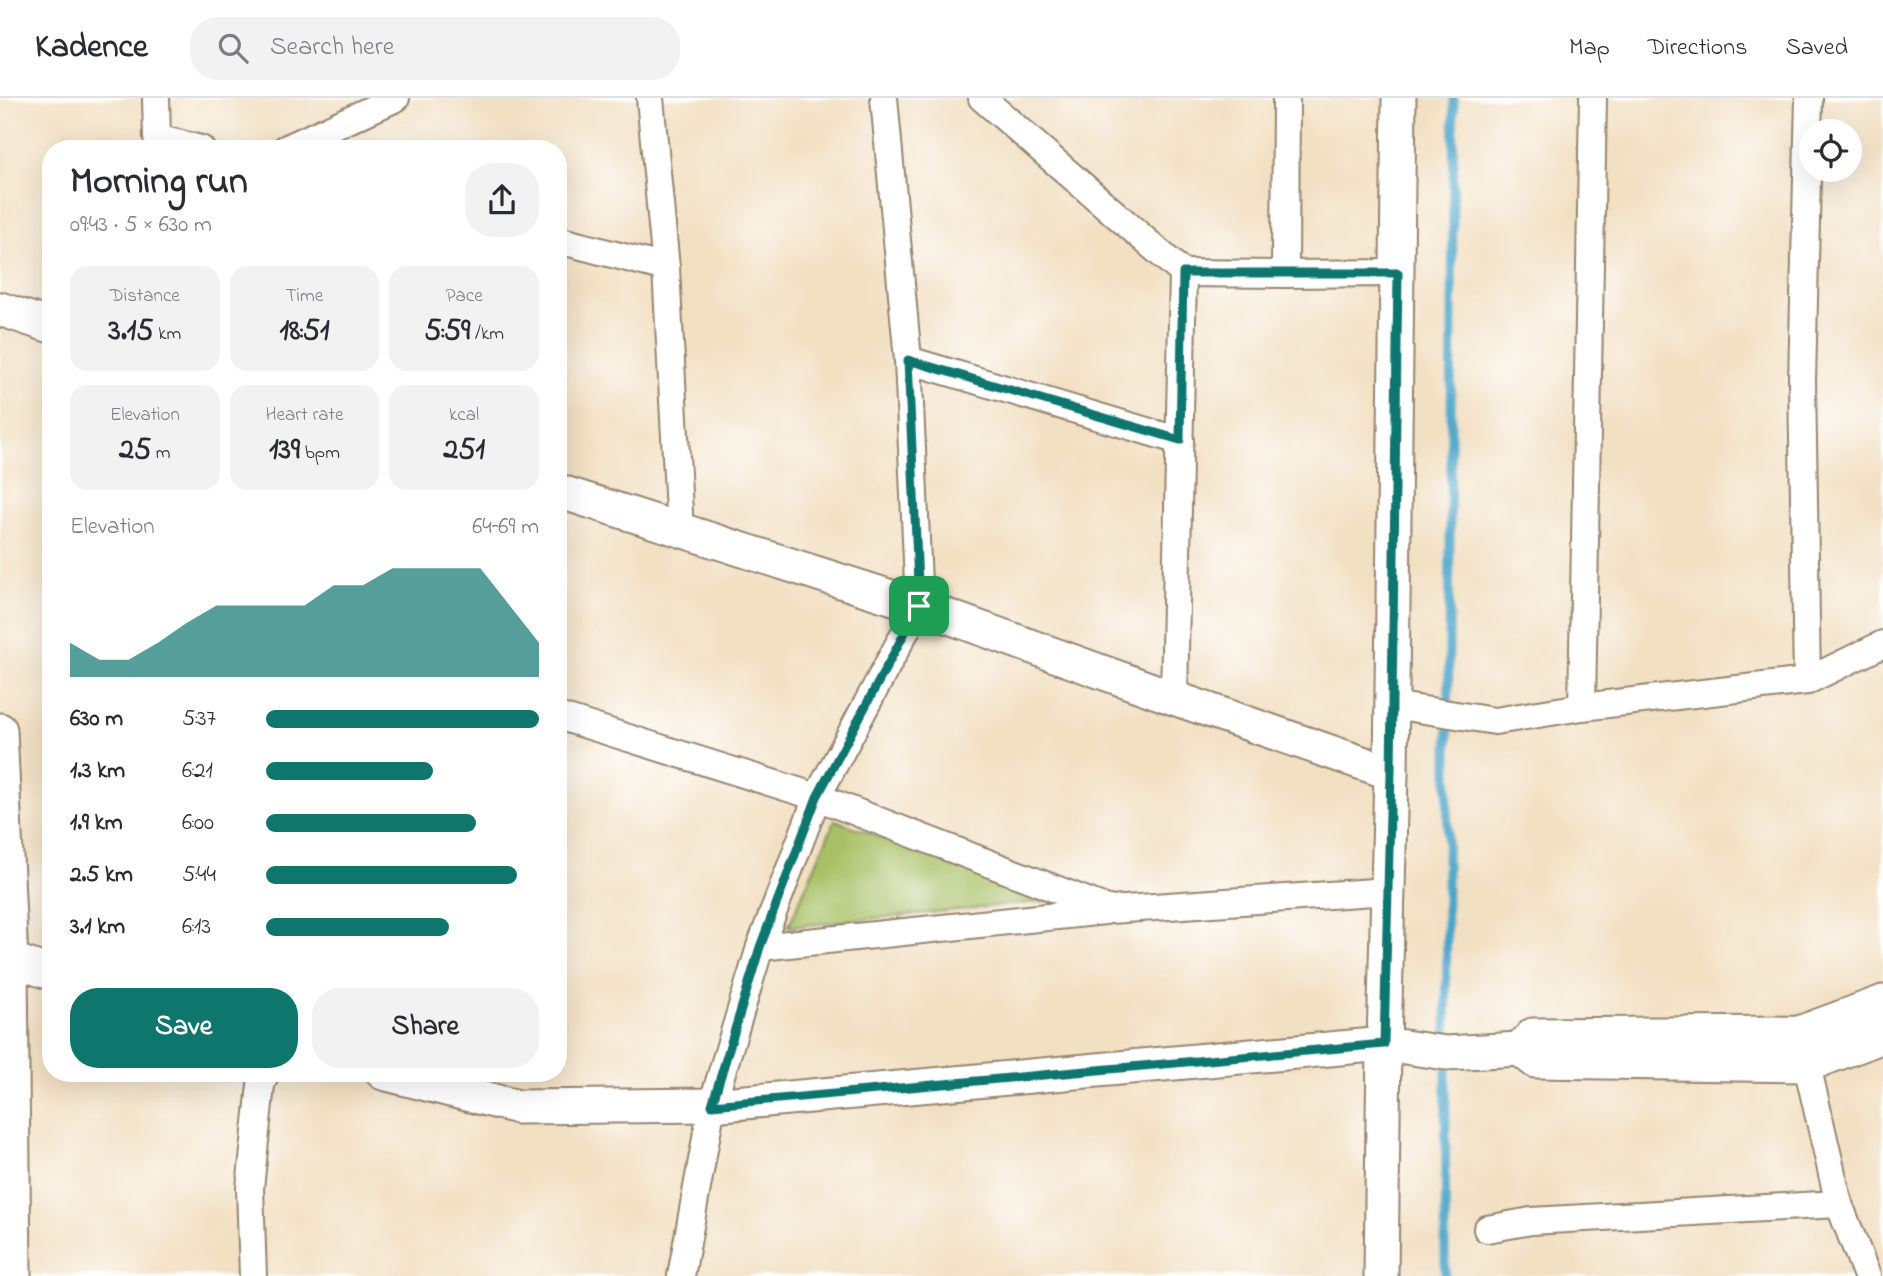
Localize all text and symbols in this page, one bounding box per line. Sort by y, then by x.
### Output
search box [190,17,680,80]
text: Kadence [35,24,148,72]
icon: search [214,29,252,67]
text: Search here [270,29,394,67]
text: Map [1569,31,1610,66]
text: Directions [1648,31,1747,66]
text: Saved [1785,31,1848,66]
map controls [1799,119,1862,182]
button: locate [1799,119,1862,182]
text: Morning run [70,155,248,211]
button: share [465,163,539,237]
text: 09:43 · 5 × 630 m [70,209,212,242]
text: Distance [110,283,180,310]
text: Time [286,283,323,310]
text: Pace [446,283,483,310]
text: 3.15 [108,310,154,354]
text: 18:51 [279,310,330,354]
text: 5:59 [424,310,470,354]
text: km [154,321,181,348]
text: /km [470,321,504,348]
text: Elevation [110,402,180,429]
text: Heart rate [266,402,343,429]
text: kcal [449,402,479,429]
text: 25 [119,429,151,473]
text: 139 [269,429,300,473]
text: 251 [443,429,485,473]
text: m [151,440,171,467]
text: bpm [300,440,340,467]
text: Elevation [70,511,155,544]
text: 64–69 m [472,511,539,544]
pin [889,576,949,636]
icon: arrive [900,587,938,625]
text: 630 m [70,703,123,736]
text: 5:37 [182,703,216,736]
text: 1.3 km [70,755,125,788]
text: 6:21 [182,755,213,788]
text: 1.9 km [70,807,123,840]
text: 6:00 [182,807,214,840]
text: 2.5 km [70,859,133,892]
text: 5:44 [182,859,216,892]
text: 3.1 km [70,911,125,944]
text: 6:13 [182,911,211,944]
button: Save [70,988,298,1068]
button: Share [312,988,539,1068]

